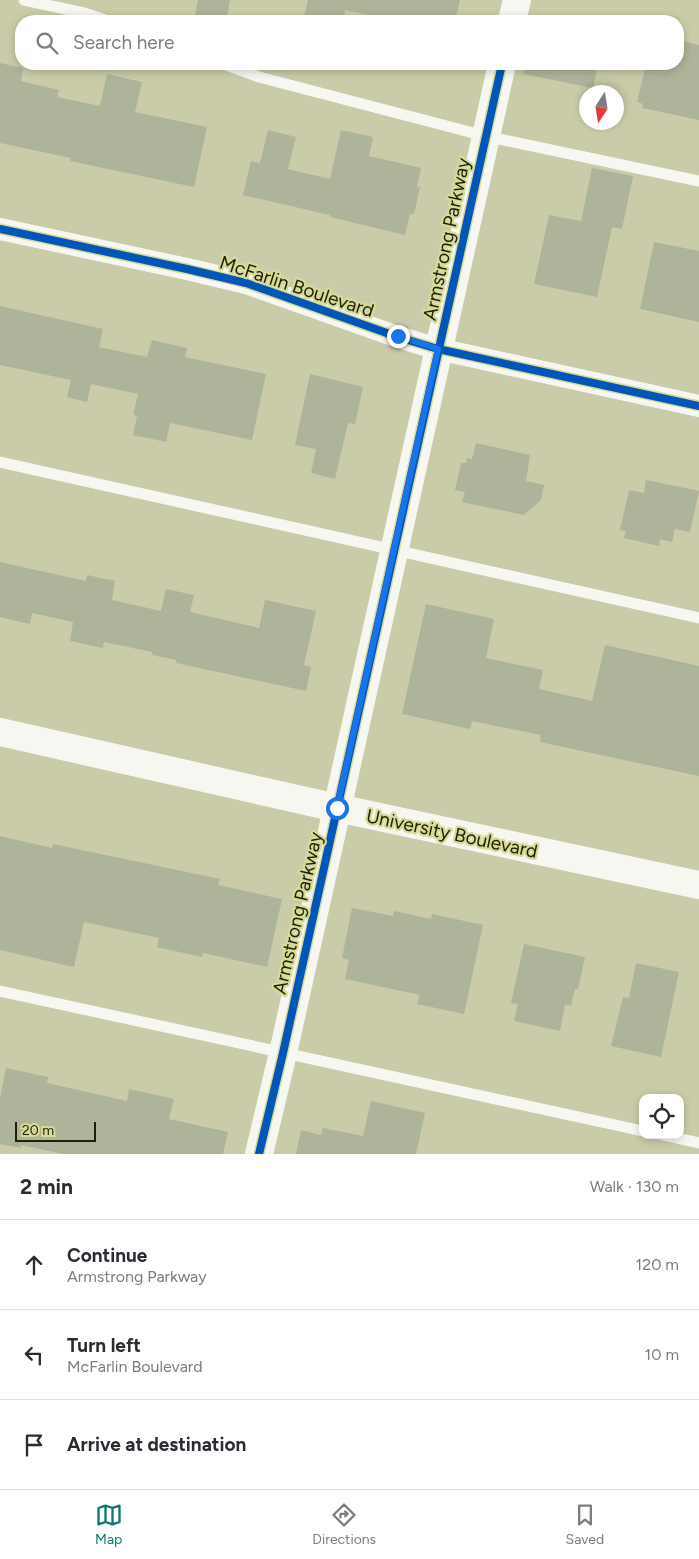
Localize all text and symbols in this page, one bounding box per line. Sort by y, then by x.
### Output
search box [15,15,684,70]
icon: search [33,29,61,57]
text: Search here [73,31,175,54]
north arrow [579,85,624,130]
street label: Armstrong Parkway [418,156,475,323]
street label: McFarlin Boulevard [217,251,377,322]
route end [387,325,410,348]
route start [326,797,349,820]
street label: University Boulevard [364,804,540,863]
street label: Armstrong Parkway [268,830,327,996]
map controls [639,1094,684,1139]
button: locate [639,1094,684,1139]
scale bar [15,1119,96,1142]
text: 20 m [22,1122,54,1139]
text: 2 min [20,1174,73,1199]
text: Walk · 130 m [590,1177,679,1196]
text: Continue [67,1244,147,1267]
icon: ahead [20,1251,48,1279]
text: 120 m [636,1255,679,1274]
text: Armstrong Parkway [67,1267,207,1286]
text: Turn left [67,1334,141,1357]
icon: left [20,1341,48,1369]
text: 10 m [645,1345,679,1364]
text: McFarlin Boulevard [67,1357,203,1376]
icon: arrive [20,1431,48,1459]
text: Arrive at destination [67,1433,246,1456]
tab: Map [95,1501,123,1548]
tab: Directions [312,1501,376,1548]
tab: Saved [566,1501,604,1548]

